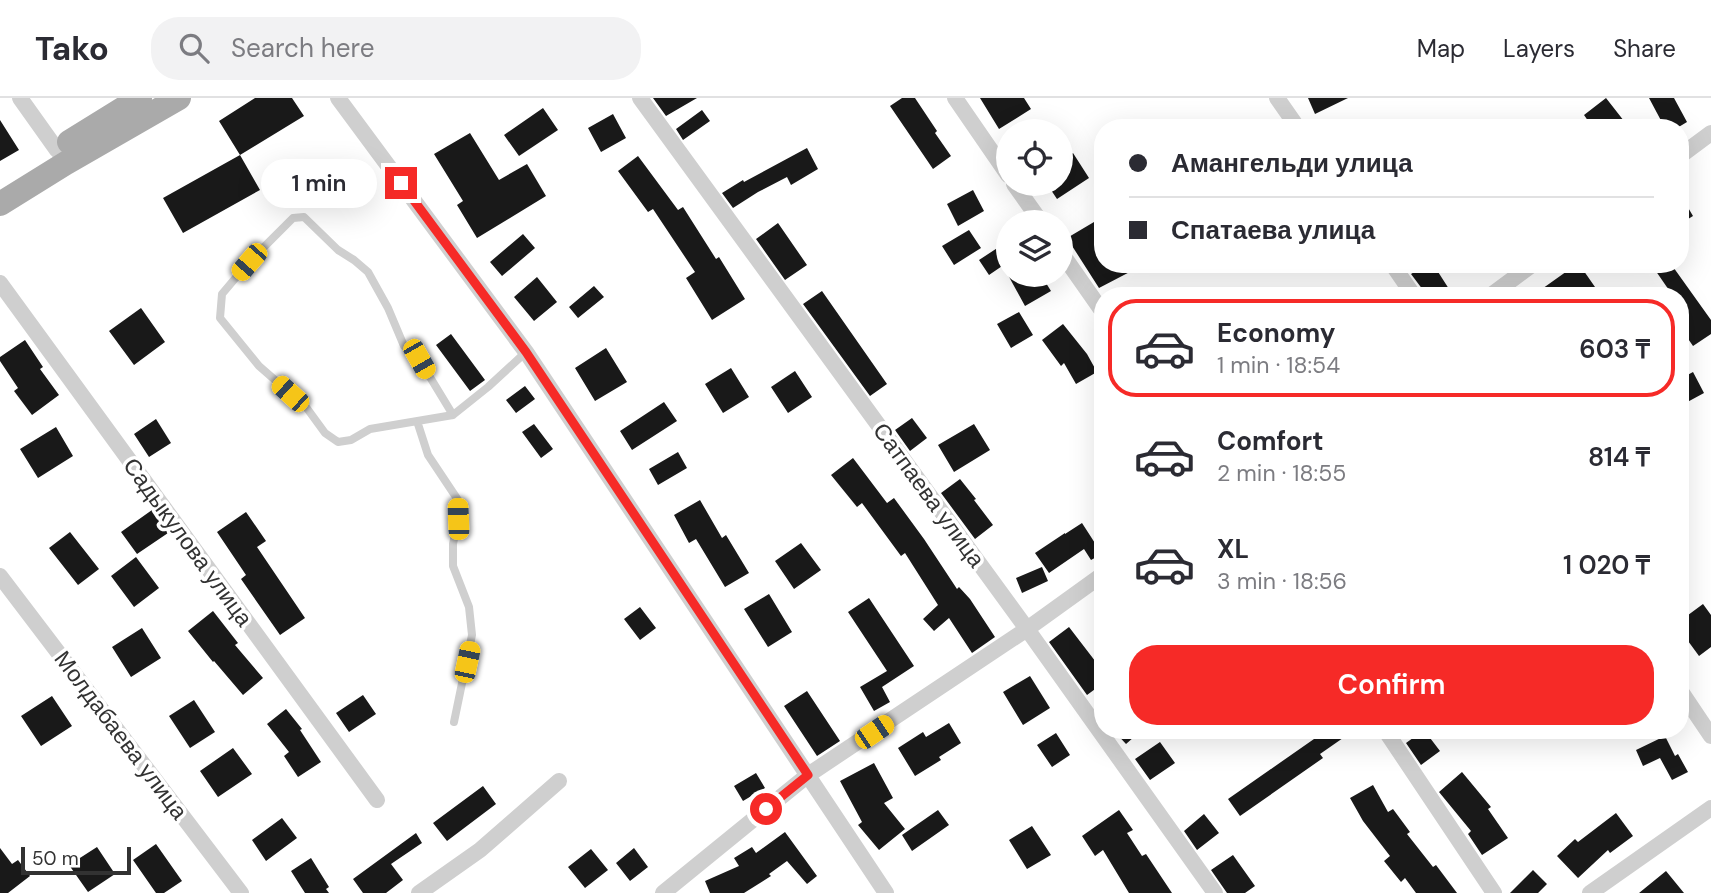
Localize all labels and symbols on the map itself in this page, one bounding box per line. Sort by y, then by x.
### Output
callout: 1 min [261,158,376,208]
route end [385,167,417,199]
car [228,239,271,285]
car [400,336,439,382]
car [268,372,313,416]
street label: Сатпаева улица [866,417,992,573]
street label: Садыкулова улица [117,452,259,632]
car [447,498,470,540]
car [453,639,482,685]
street label: Молдабаева улица [48,645,194,826]
car [851,712,898,752]
route start [750,793,782,825]
scale bar [21,844,131,876]

